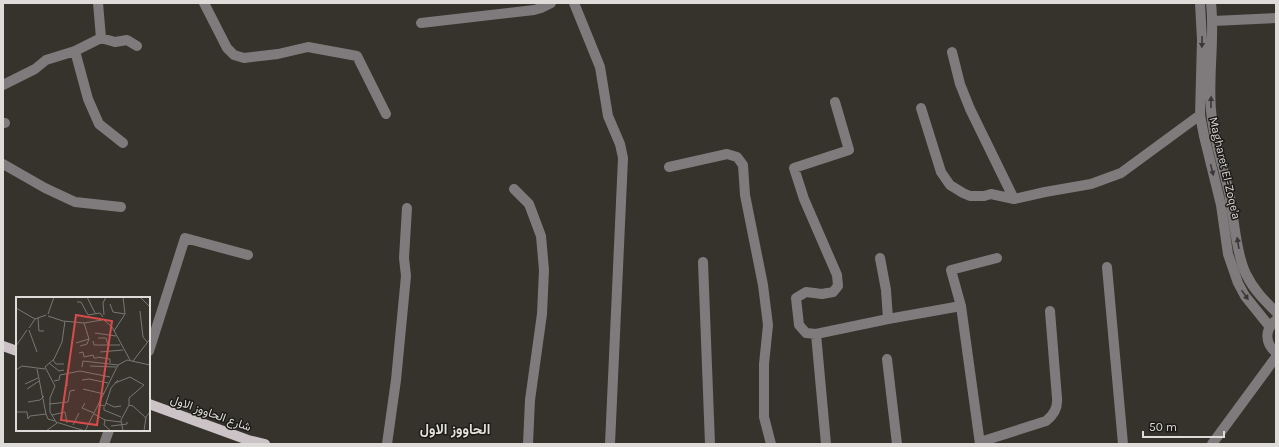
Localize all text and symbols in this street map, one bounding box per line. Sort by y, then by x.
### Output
one-way arrow [1199,36,1205,49]
one-way arrow [1208,95,1214,108]
street label: Magharet El-Zoqe'a [1206,115,1244,221]
one-way arrow [1210,164,1216,177]
one-way arrow [1235,237,1241,249]
one-way arrow [1241,290,1249,300]
inset map [16,297,150,431]
street label: شارع الحاووز الاول [168,392,253,436]
scale bar [1143,413,1224,439]
text: 50 m [1149,420,1177,434]
district label: الحاووز الاول [420,421,490,438]

